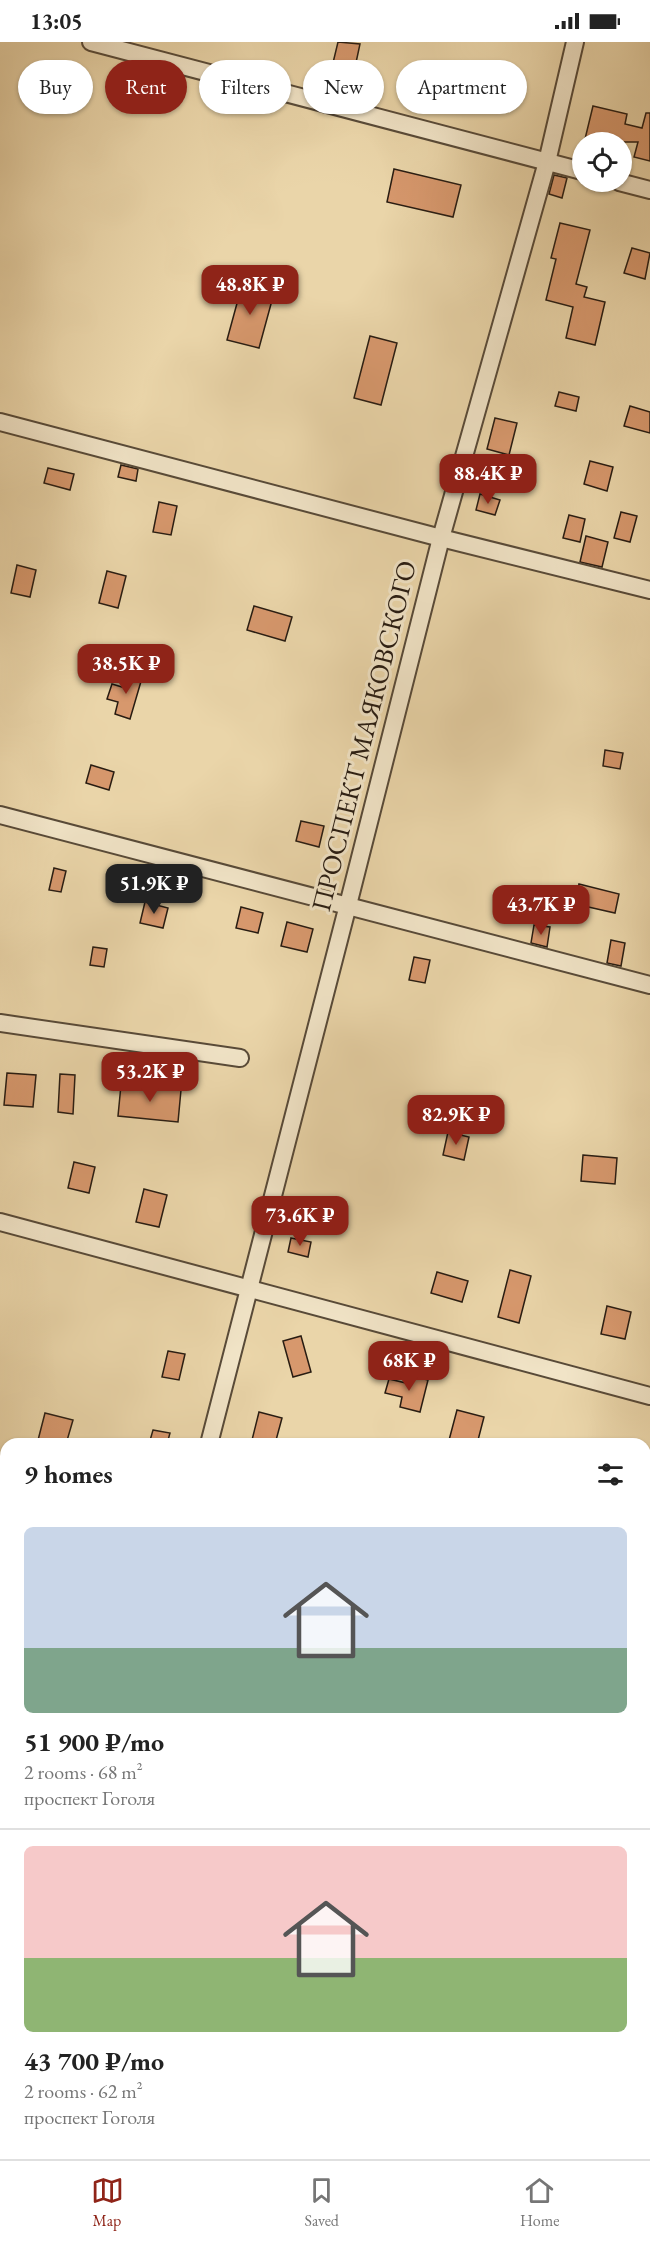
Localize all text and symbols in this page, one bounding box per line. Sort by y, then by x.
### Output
text: 13:05 [30,7,83,36]
chip: Buy [18,60,93,114]
chip: Rent [105,60,187,114]
chip: Filters [199,60,291,114]
chip: New [303,60,384,114]
chip: Apartment [396,60,527,114]
map controls [572,132,632,192]
button: locate [572,132,632,192]
pin: 48.8K ₽ [195,265,305,316]
text: 48.8K ₽ [216,271,284,297]
pin: 88.4K ₽ [433,454,543,505]
text: 88.4K ₽ [454,460,522,486]
street label: ПРОСПЕКТ МАЯКОВСКОГО [303,557,424,915]
pin: 38.5K ₽ [71,644,181,695]
text: 38.5K ₽ [92,650,160,676]
pin: 51.9K ₽ [99,864,209,915]
text: 51.9K ₽ [120,870,188,896]
pin: 43.7K ₽ [486,885,596,936]
text: 43.7K ₽ [507,891,575,917]
pin: 53.2K ₽ [95,1052,205,1103]
text: 53.2K ₽ [116,1058,184,1084]
pin: 82.9K ₽ [401,1095,511,1146]
text: 82.9K ₽ [422,1101,490,1127]
pin: 73.6K ₽ [245,1196,355,1247]
text: 73.6K ₽ [266,1202,334,1228]
pin: 68K ₽ [367,1341,451,1392]
text: 68K ₽ [382,1347,436,1373]
text: 9 homes [24,1457,113,1491]
icon: filters [594,1458,627,1491]
icon: home [272,1566,380,1674]
text: 51 900 ₽/mo [24,1725,164,1759]
text: 2 rooms · 68 m² [24,1759,143,1785]
text: проспект Гоголя [24,1785,155,1811]
icon: home [272,1885,380,1993]
text: 43 700 ₽/mo [24,2044,164,2078]
text: 2 rooms · 62 m² [24,2078,143,2104]
text: проспект Гоголя [24,2104,155,2130]
tab: Map [91,2174,124,2231]
tab: Saved [305,2174,339,2231]
tab: Home [520,2174,559,2231]

